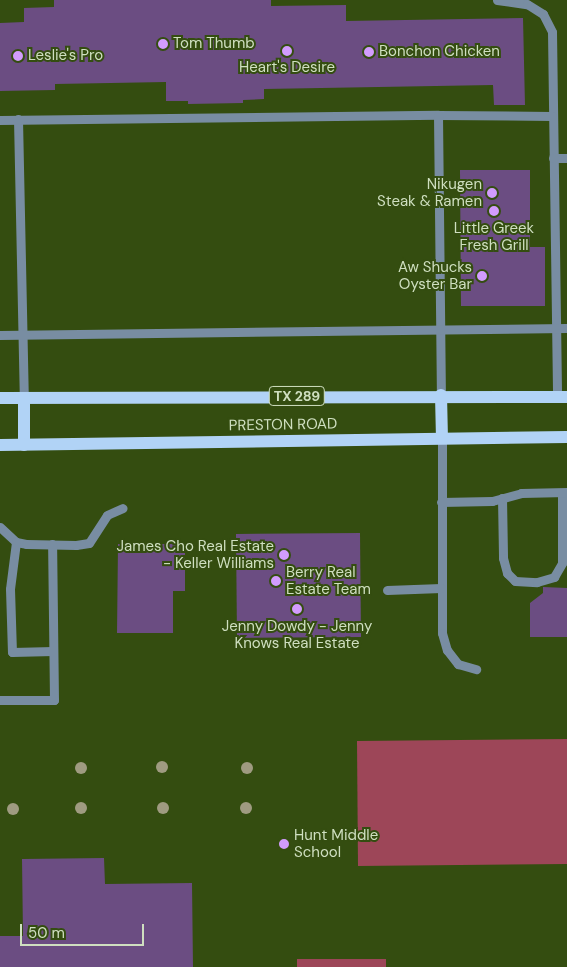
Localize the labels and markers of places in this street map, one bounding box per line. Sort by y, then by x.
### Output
place label: Tom Thumb [173,35,255,53]
marker: Tom Thumb [157,38,169,50]
place label: Bonchon Chicken [379,43,500,61]
marker: Heart's Desire [281,45,293,57]
marker: Bonchon Chicken [363,46,375,58]
place label: Leslie's Pro [28,47,103,65]
marker: Leslie's Pro [12,50,24,62]
place label: Heart's Desire [239,59,335,77]
place label: Nikugen Steak & Ramen [377,175,482,210]
marker: Nikugen Steak & Ramen [486,187,498,199]
marker: Little Greek Fresh Grill [488,205,500,217]
place label: Little Greek Fresh Grill [454,219,534,254]
place label: Aw Shucks Oyster Bar [398,258,472,293]
marker: Aw Shucks Oyster Bar [476,270,488,282]
place label: James Cho Real Estate - Keller Williams [116,537,274,572]
marker: James Cho Real Estate - Keller Williams [278,549,290,561]
place label: Berry Real Estate Team [286,563,371,598]
marker: Berry Real Estate Team [270,575,282,587]
marker: Jenny Dowdy - Jenny Knows Real Estate [291,603,303,615]
place label: Jenny Dowdy - Jenny Knows Real Estate [222,617,372,652]
place label: Hunt Middle School [294,826,378,861]
marker: Hunt Middle School [278,838,290,850]

